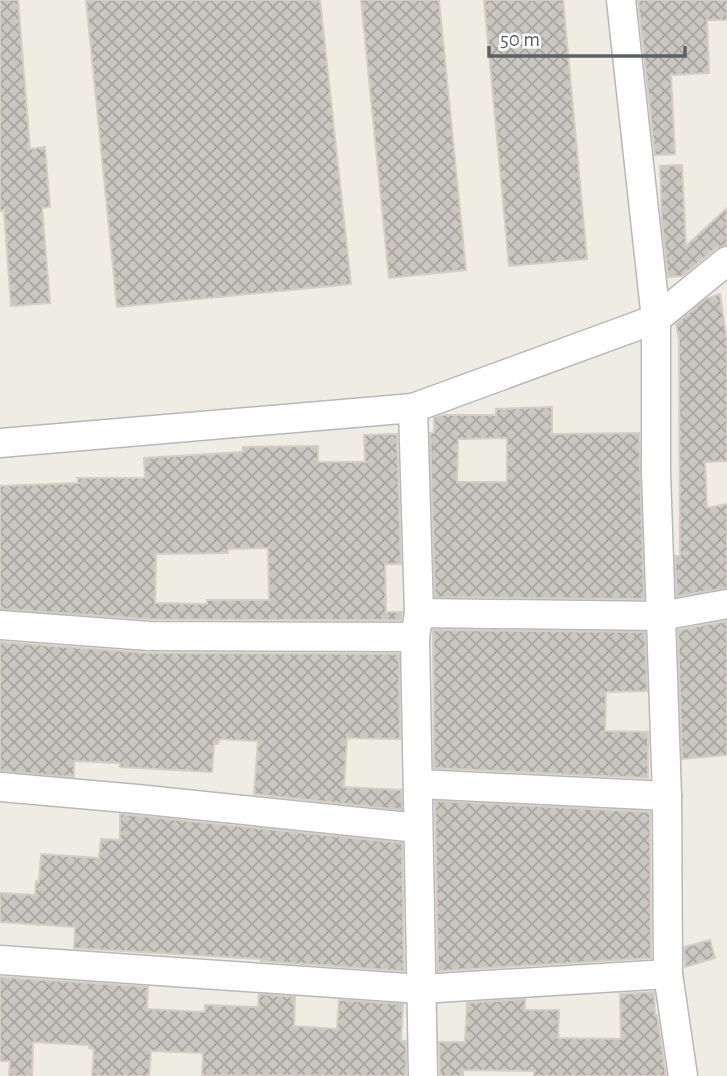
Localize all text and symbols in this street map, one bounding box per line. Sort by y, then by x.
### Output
scale bar [489,14,685,58]
text: 50 m [500,29,540,50]

